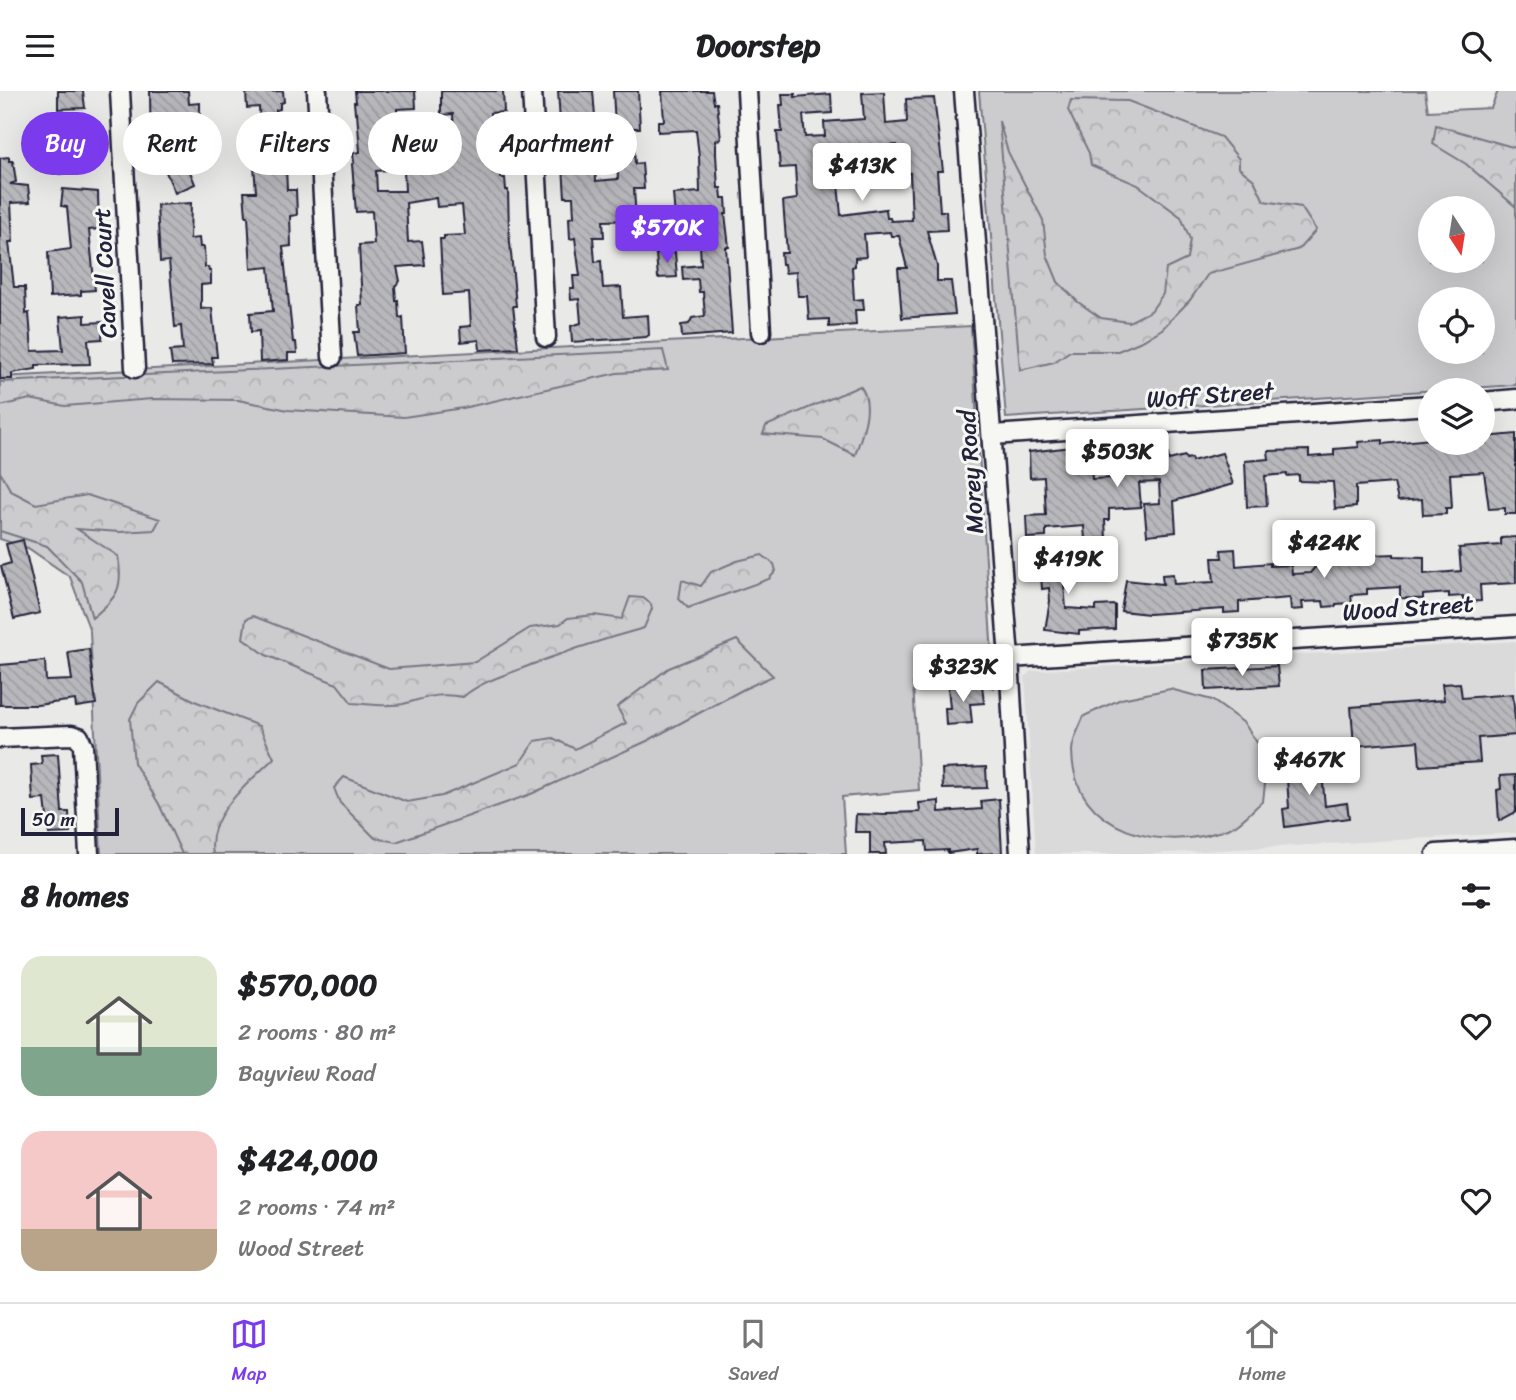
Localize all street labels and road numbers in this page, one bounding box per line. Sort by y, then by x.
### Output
street label: Cavell Court [81,207,129,339]
street label: Woff Street [1145,370,1276,420]
street label: Morey Road [946,407,996,535]
street label: Wood Street [1341,582,1475,634]

